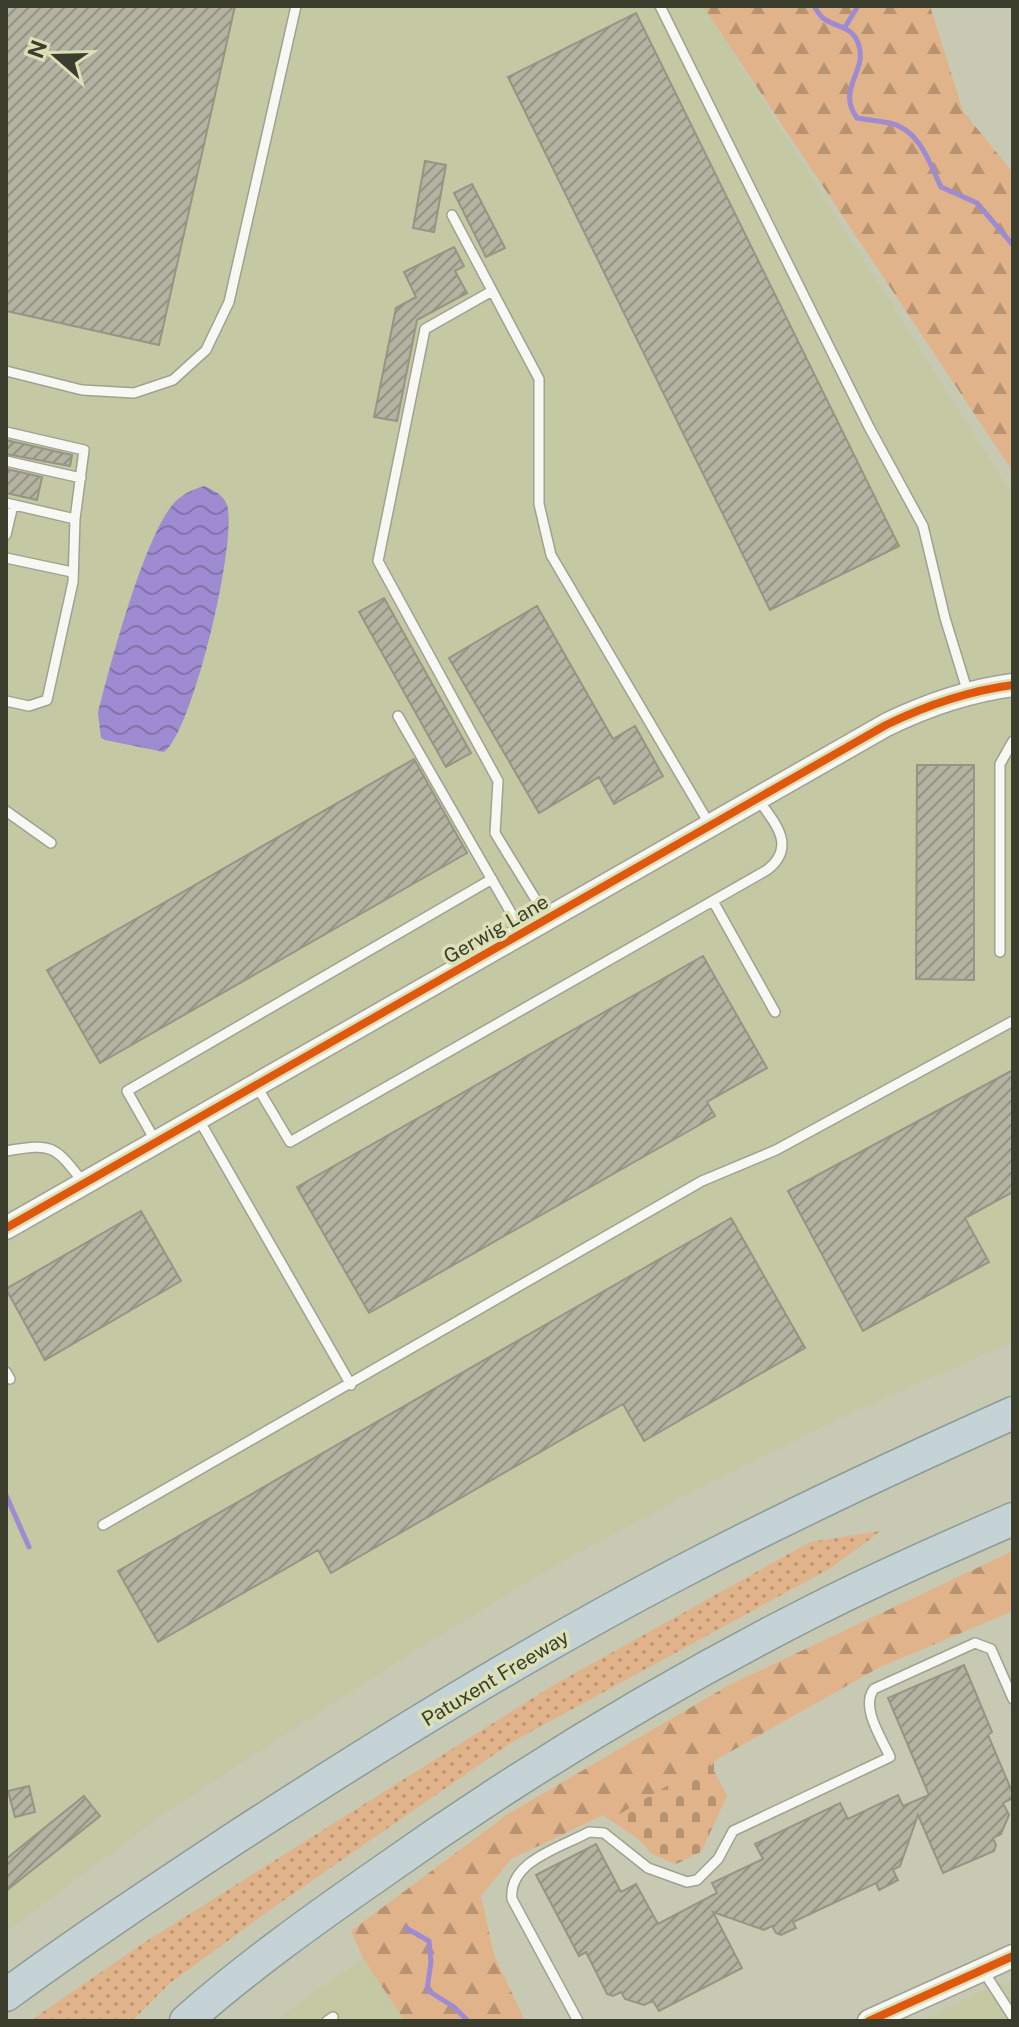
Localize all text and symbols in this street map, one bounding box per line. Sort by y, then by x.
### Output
north arrow [16,16,96,96]
text: N [22,37,52,62]
street label: Gerwig Lane [439,889,553,969]
street label: Patuxent Freeway [417,1624,573,1731]

